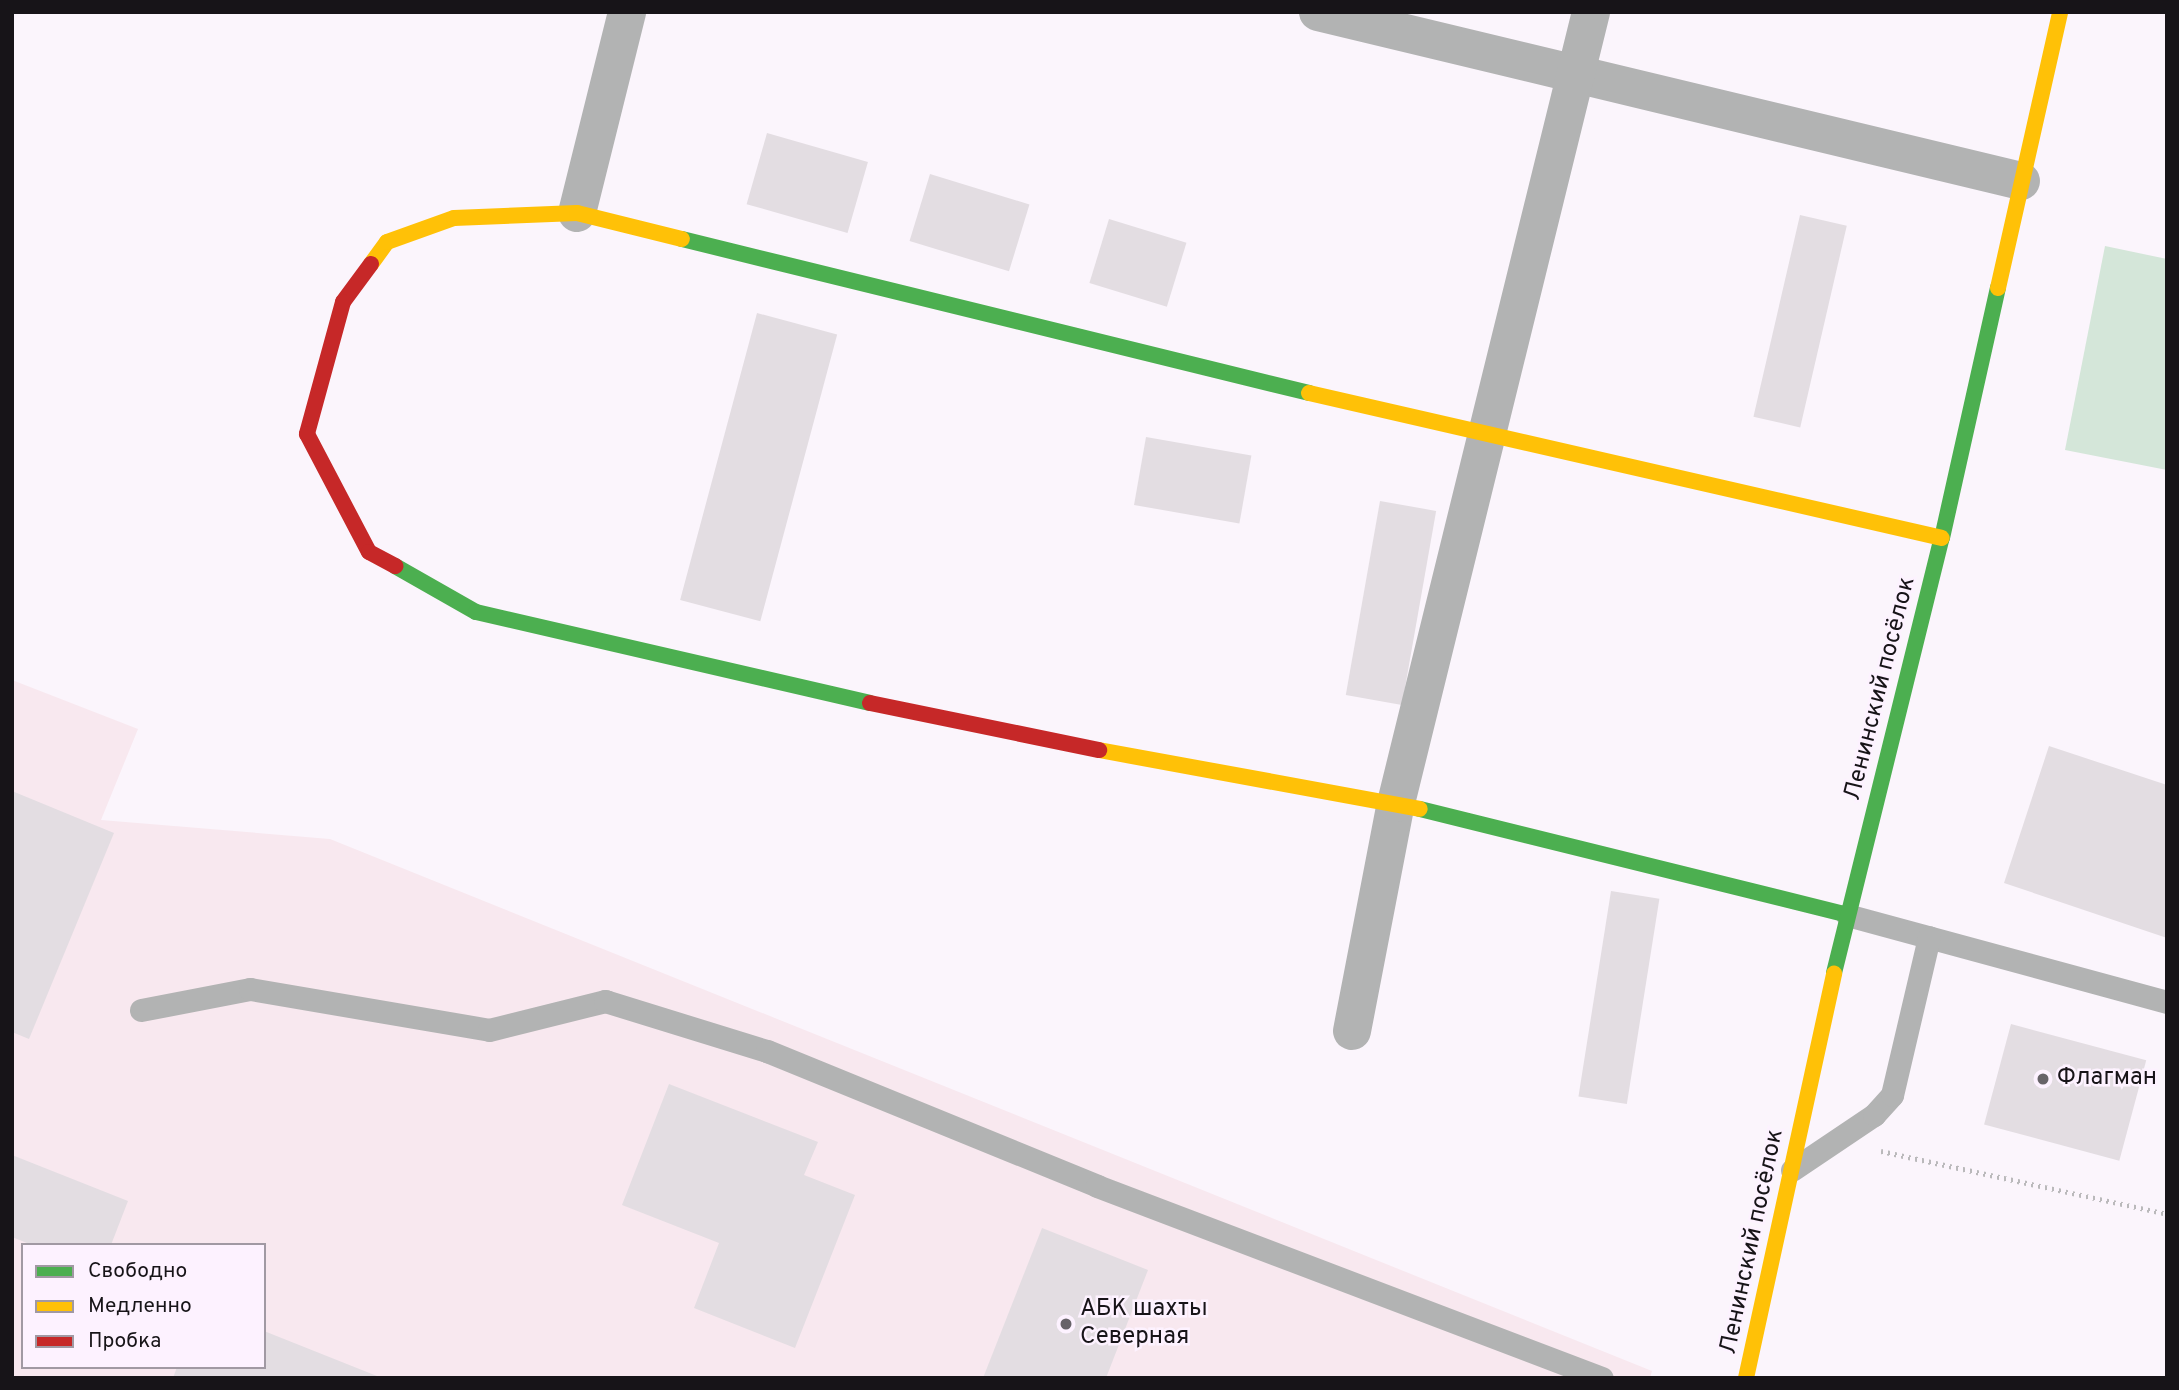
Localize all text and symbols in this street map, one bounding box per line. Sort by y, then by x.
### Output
street label: Ленинский посёлок [1839,574,1923,804]
place label: Флагман [2057,1065,2157,1093]
marker: Флагман [2035,1071,2051,1087]
street label: Ленинский посёлок [1715,1127,1791,1357]
legend [21,1243,266,1369]
text: Свободно [88,1258,187,1285]
text: Медленно [88,1293,192,1320]
place label: АБК шахты Северная [1080,1296,1208,1352]
marker: АБК шахты Северная [1058,1316,1074,1332]
text: Пробка [88,1328,161,1355]

